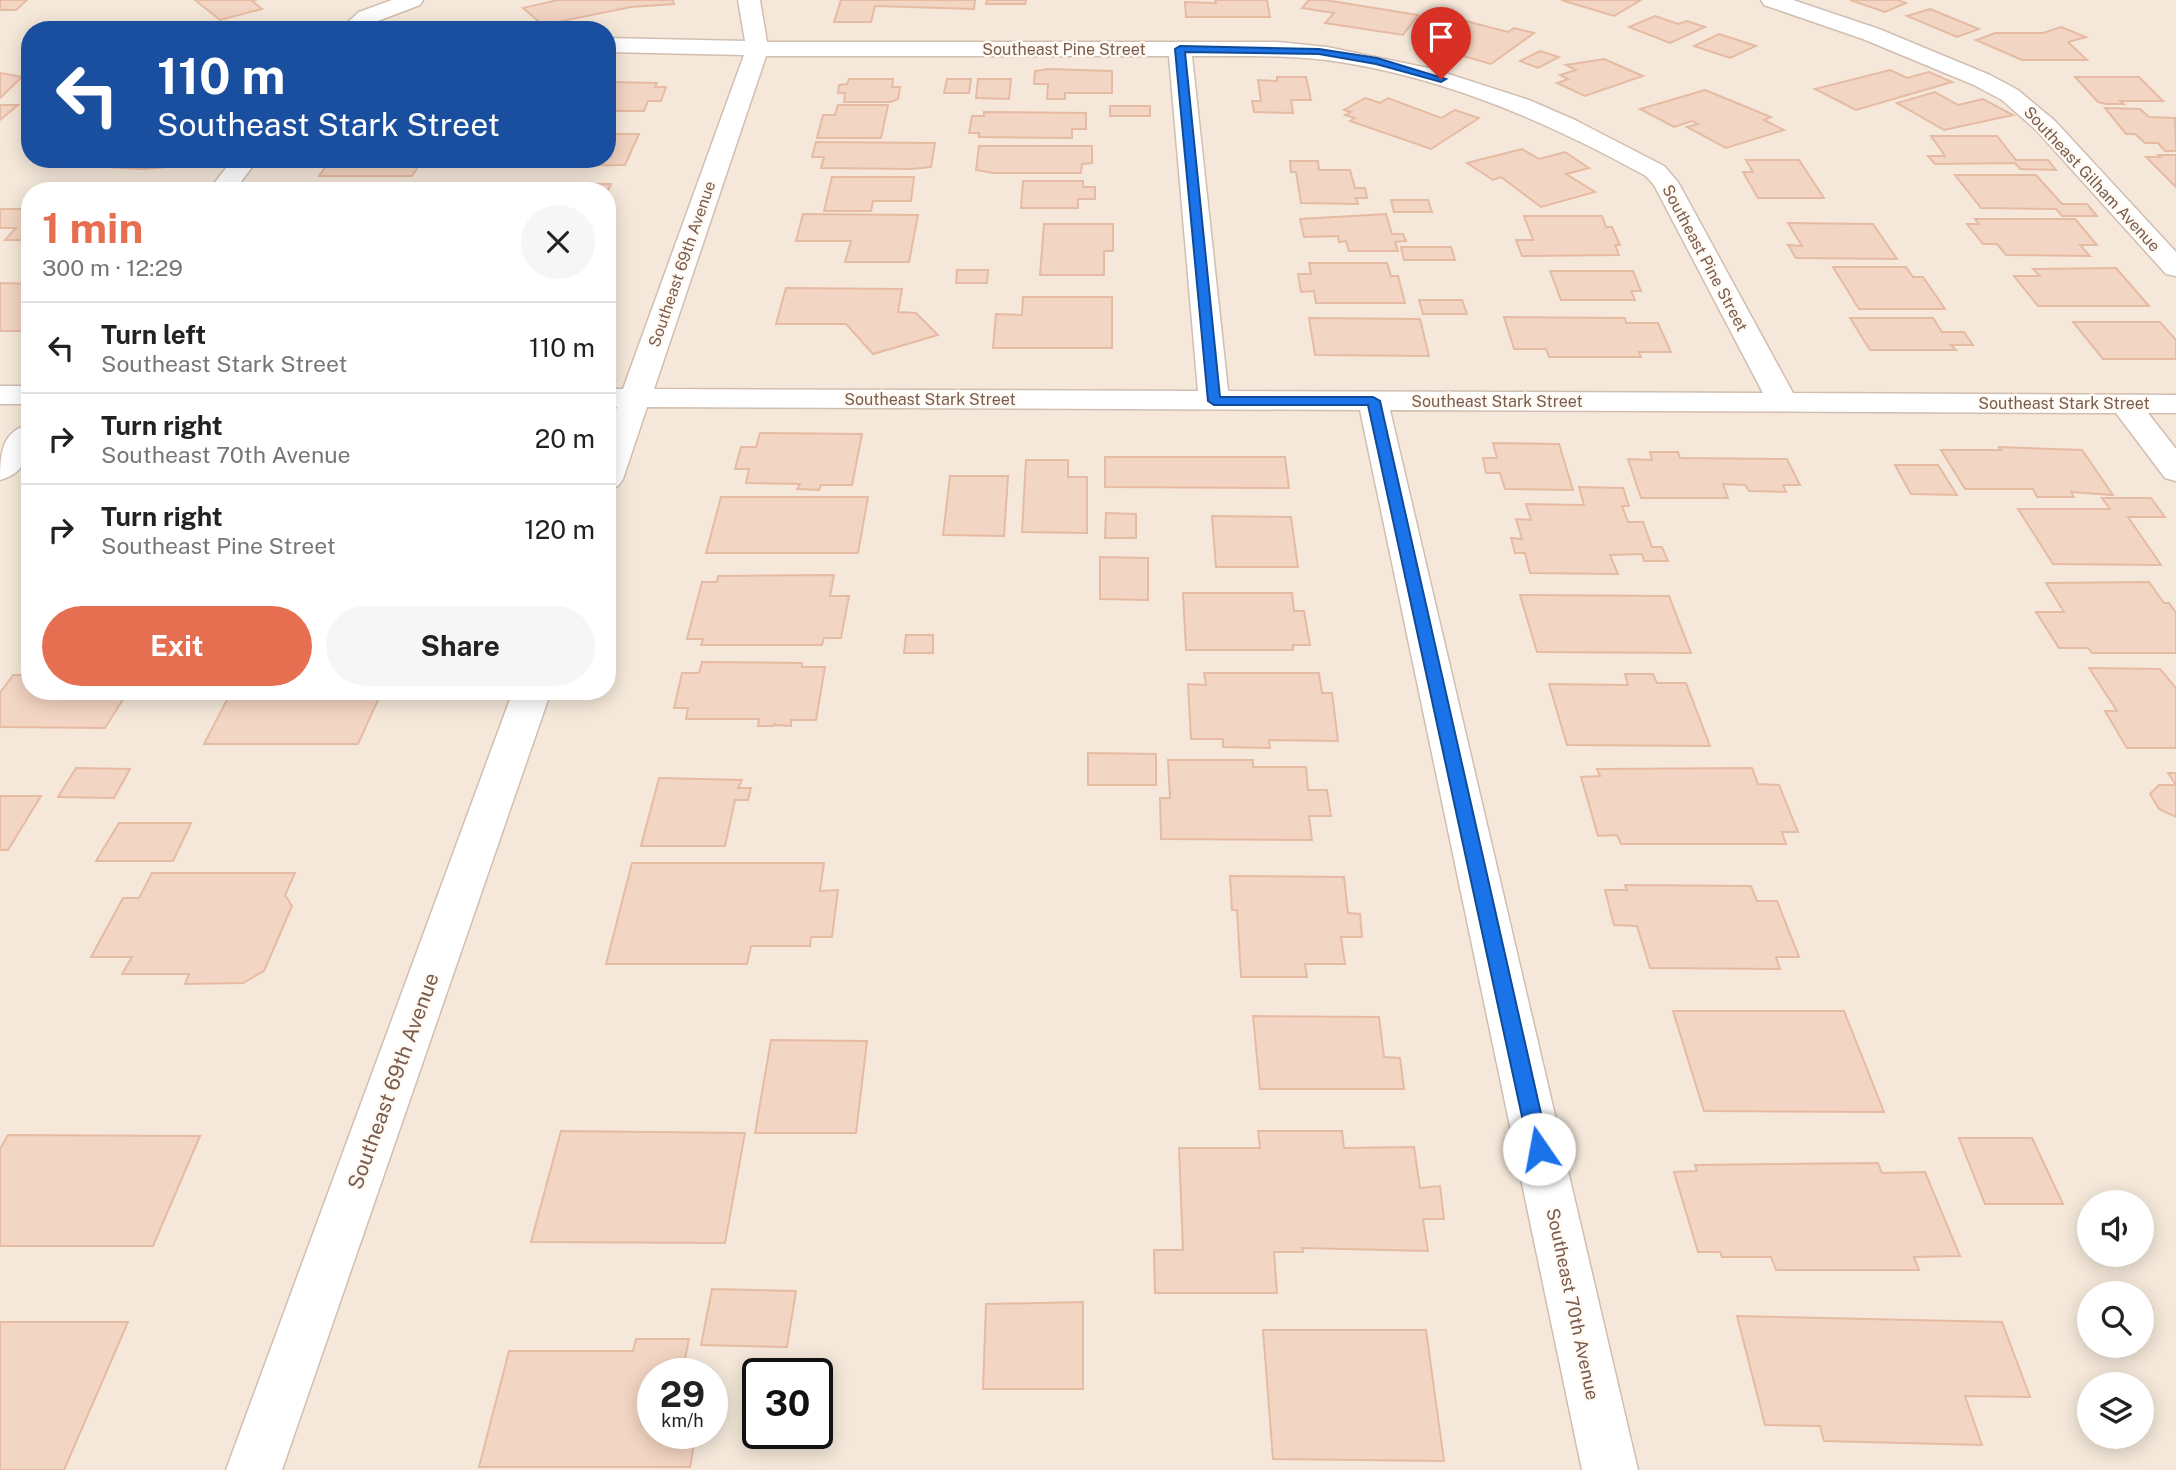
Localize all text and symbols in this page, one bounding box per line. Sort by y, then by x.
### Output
pin [1411,7,1471,79]
icon: arrive [1422,18,1460,56]
street label: Southeast Pine Street [982,40,1146,59]
text: 110 m [157,47,285,105]
icon: left [42,49,133,140]
street label: Southeast Gilham Avenue [2020,102,2164,256]
text: Southeast Stark Street [157,106,500,143]
street label: Southeast 69th Avenue [645,178,719,350]
street label: Southeast Pine Street [1658,181,1752,335]
text: 1 min [42,203,143,252]
button: close [521,205,595,279]
text: 300 m · 12:29 [42,254,183,281]
text: Turn left [101,319,206,350]
icon: left [42,329,80,367]
text: 110 m [529,332,595,363]
text: Southeast Stark Street [101,350,348,377]
street label: Southeast Stark Street [844,390,1016,409]
street label: Southeast Stark Street [1411,392,1583,411]
street label: Southeast Stark Street [1978,394,2150,413]
text: Turn right [101,410,223,441]
icon: right [42,420,80,458]
text: 20 m [535,423,595,454]
text: Southeast 70th Avenue [101,441,351,468]
text: Turn right [101,501,223,532]
icon: right [42,511,80,549]
text: 120 m [524,514,595,545]
text: Southeast Pine Street [101,532,336,559]
button: Exit [42,606,312,686]
button: Share [326,606,595,686]
street label: Southeast 69th Avenue [342,969,444,1193]
position arrow [1502,1112,1576,1186]
map controls [2077,1190,2154,1449]
button: sound [2077,1190,2154,1267]
street label: Southeast 70th Avenue [1542,1206,1604,1402]
button: search [2077,1281,2154,1358]
speed limit sign: 30 [742,1358,833,1449]
button: layers [2077,1372,2154,1449]
text: 29 [660,1374,705,1415]
text: km/h [661,1410,704,1431]

